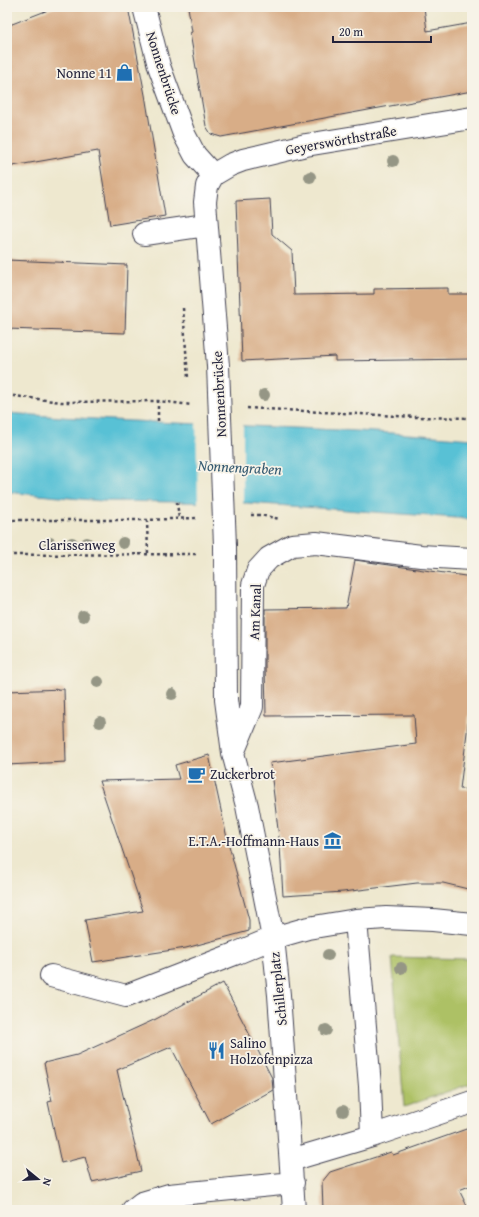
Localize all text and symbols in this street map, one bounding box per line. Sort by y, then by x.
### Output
scale bar [333,18,431,44]
text: 20 m [339,23,363,40]
street label: Nonnenbrücke [141,29,187,118]
place label: Nonne 11 [57,63,112,83]
shop icon: Nonne 11 [115,63,135,83]
street label: Geyerswörthstraße [284,120,399,160]
street label: Nonnenbrücke [207,350,231,438]
water label: Nonnengraben [198,454,283,480]
street label: Clarissenweg [39,535,115,555]
street label: Am Kanal [244,583,266,640]
cafe icon: Zuckerbrot [187,764,207,784]
place label: Zuckerbrot [210,764,275,784]
place label: E.T.A.-Hoffmann-Haus [188,831,319,851]
museum icon: E.T.A.-Hoffmann-Haus [322,831,342,851]
street label: Schillerplatz [264,951,292,1027]
place label: Salino Holzofenpizza [230,1033,313,1069]
restaurant icon: Salino Holzofenpizza [207,1041,227,1061]
north arrow [18,1159,58,1199]
text: N [39,1176,56,1189]

